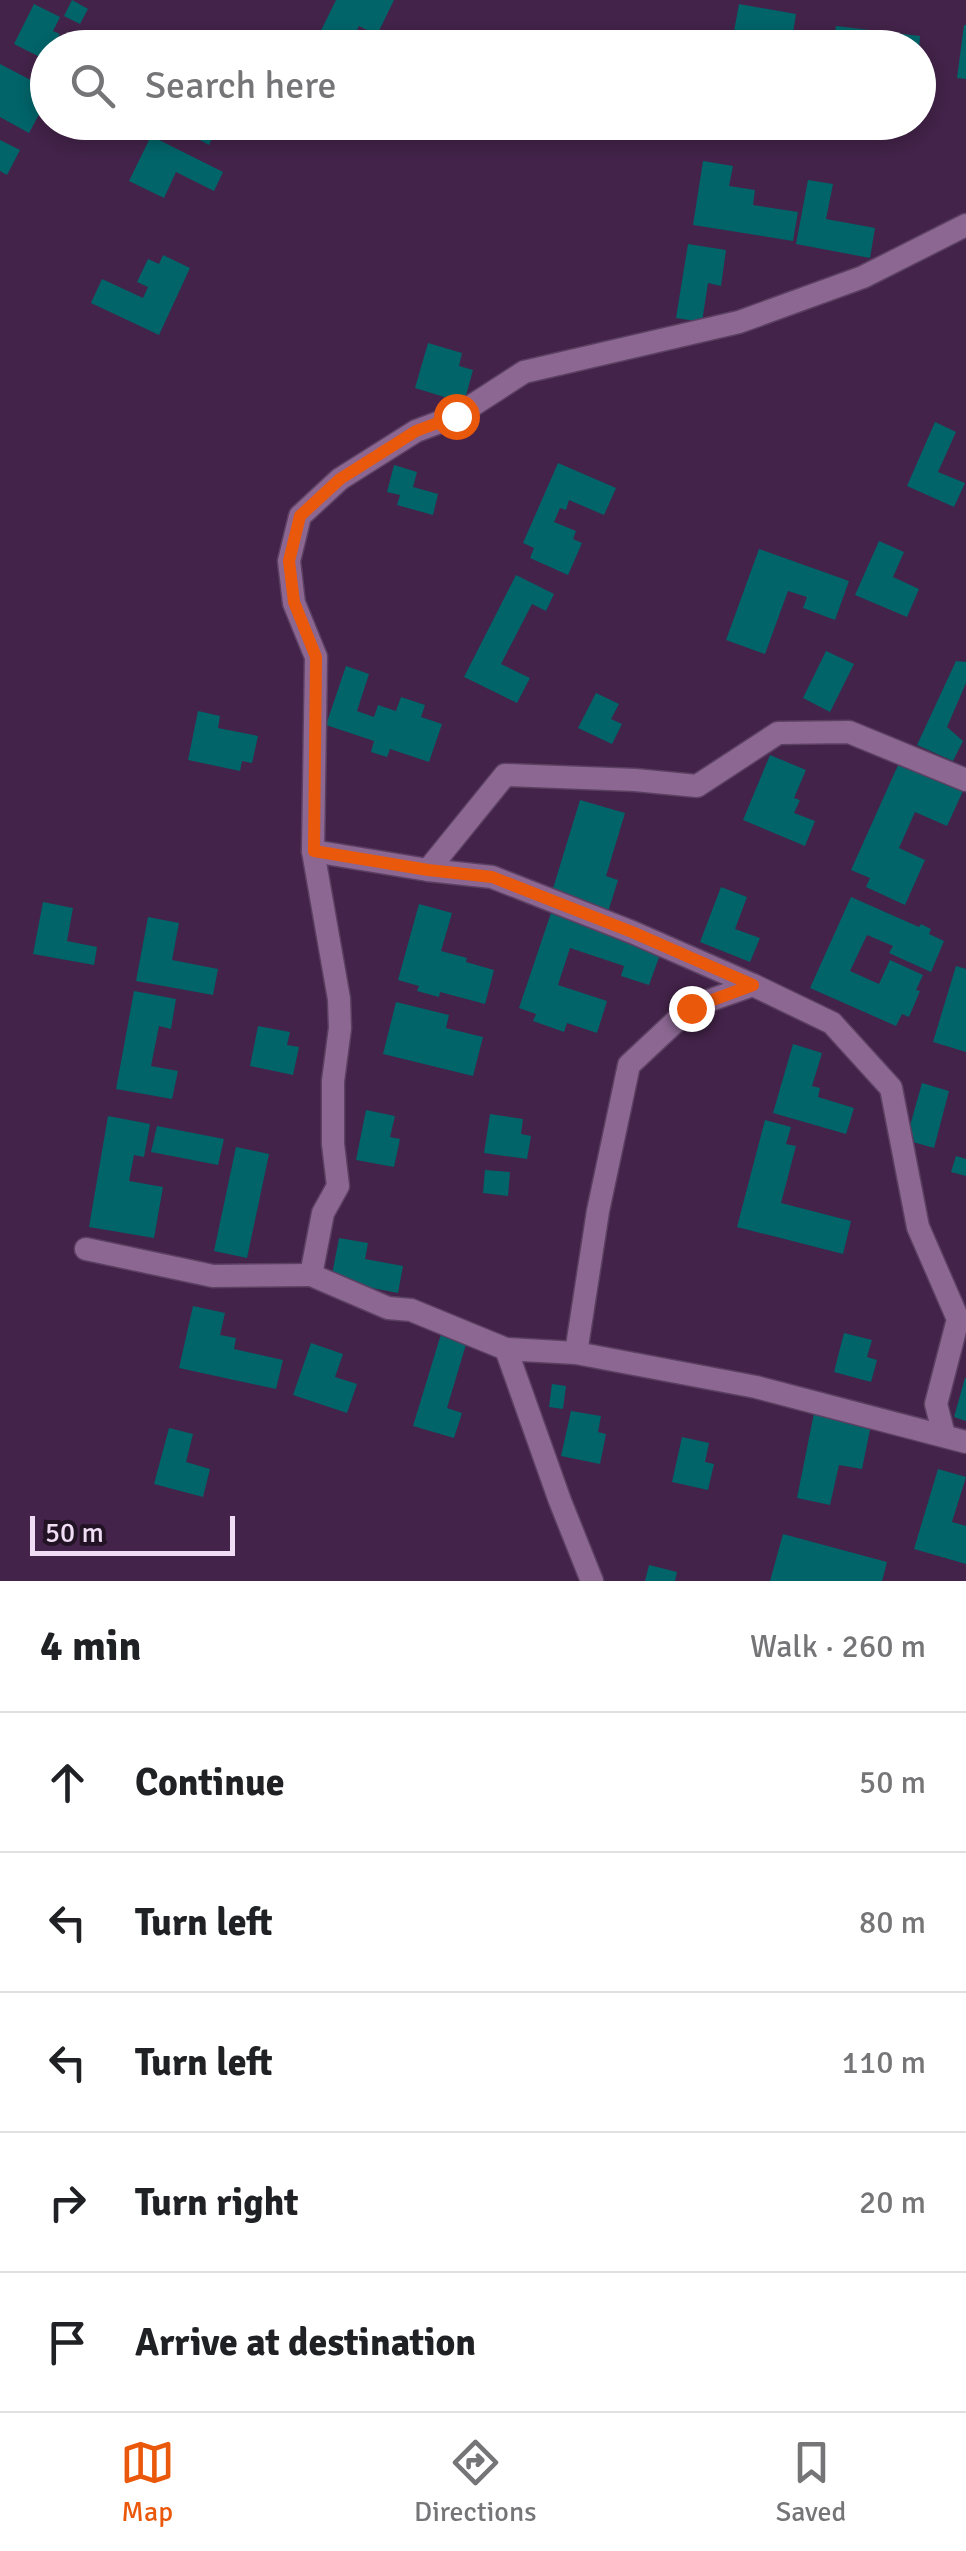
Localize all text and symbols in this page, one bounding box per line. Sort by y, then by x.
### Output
search box [30,30,936,140]
icon: search [65,58,120,113]
text: Search here [145,62,337,109]
route start [434,394,480,440]
route end [669,986,715,1032]
scale bar [30,1511,235,1556]
text: 50 m [45,1516,104,1550]
text: 4 min [40,1621,141,1672]
text: Walk · 260 m [750,1627,926,1666]
icon: ahead [40,1755,95,1810]
text: Continue [135,1759,285,1806]
text: 50 m [859,1763,926,1802]
icon: left [40,1895,95,1950]
text: Turn left [135,1899,273,1946]
text: 80 m [859,1903,926,1942]
icon: left [40,2035,95,2090]
text: Turn left [135,2039,273,2086]
text: 110 m [842,2043,926,2082]
icon: right [40,2175,95,2230]
text: Turn right [135,2179,299,2226]
text: 20 m [859,2183,926,2222]
icon: arrive [40,2315,95,2370]
text: Arrive at destination [135,2319,476,2366]
tab: Map [120,2435,175,2529]
tab: Directions [414,2435,536,2529]
tab: Saved [776,2435,846,2529]

